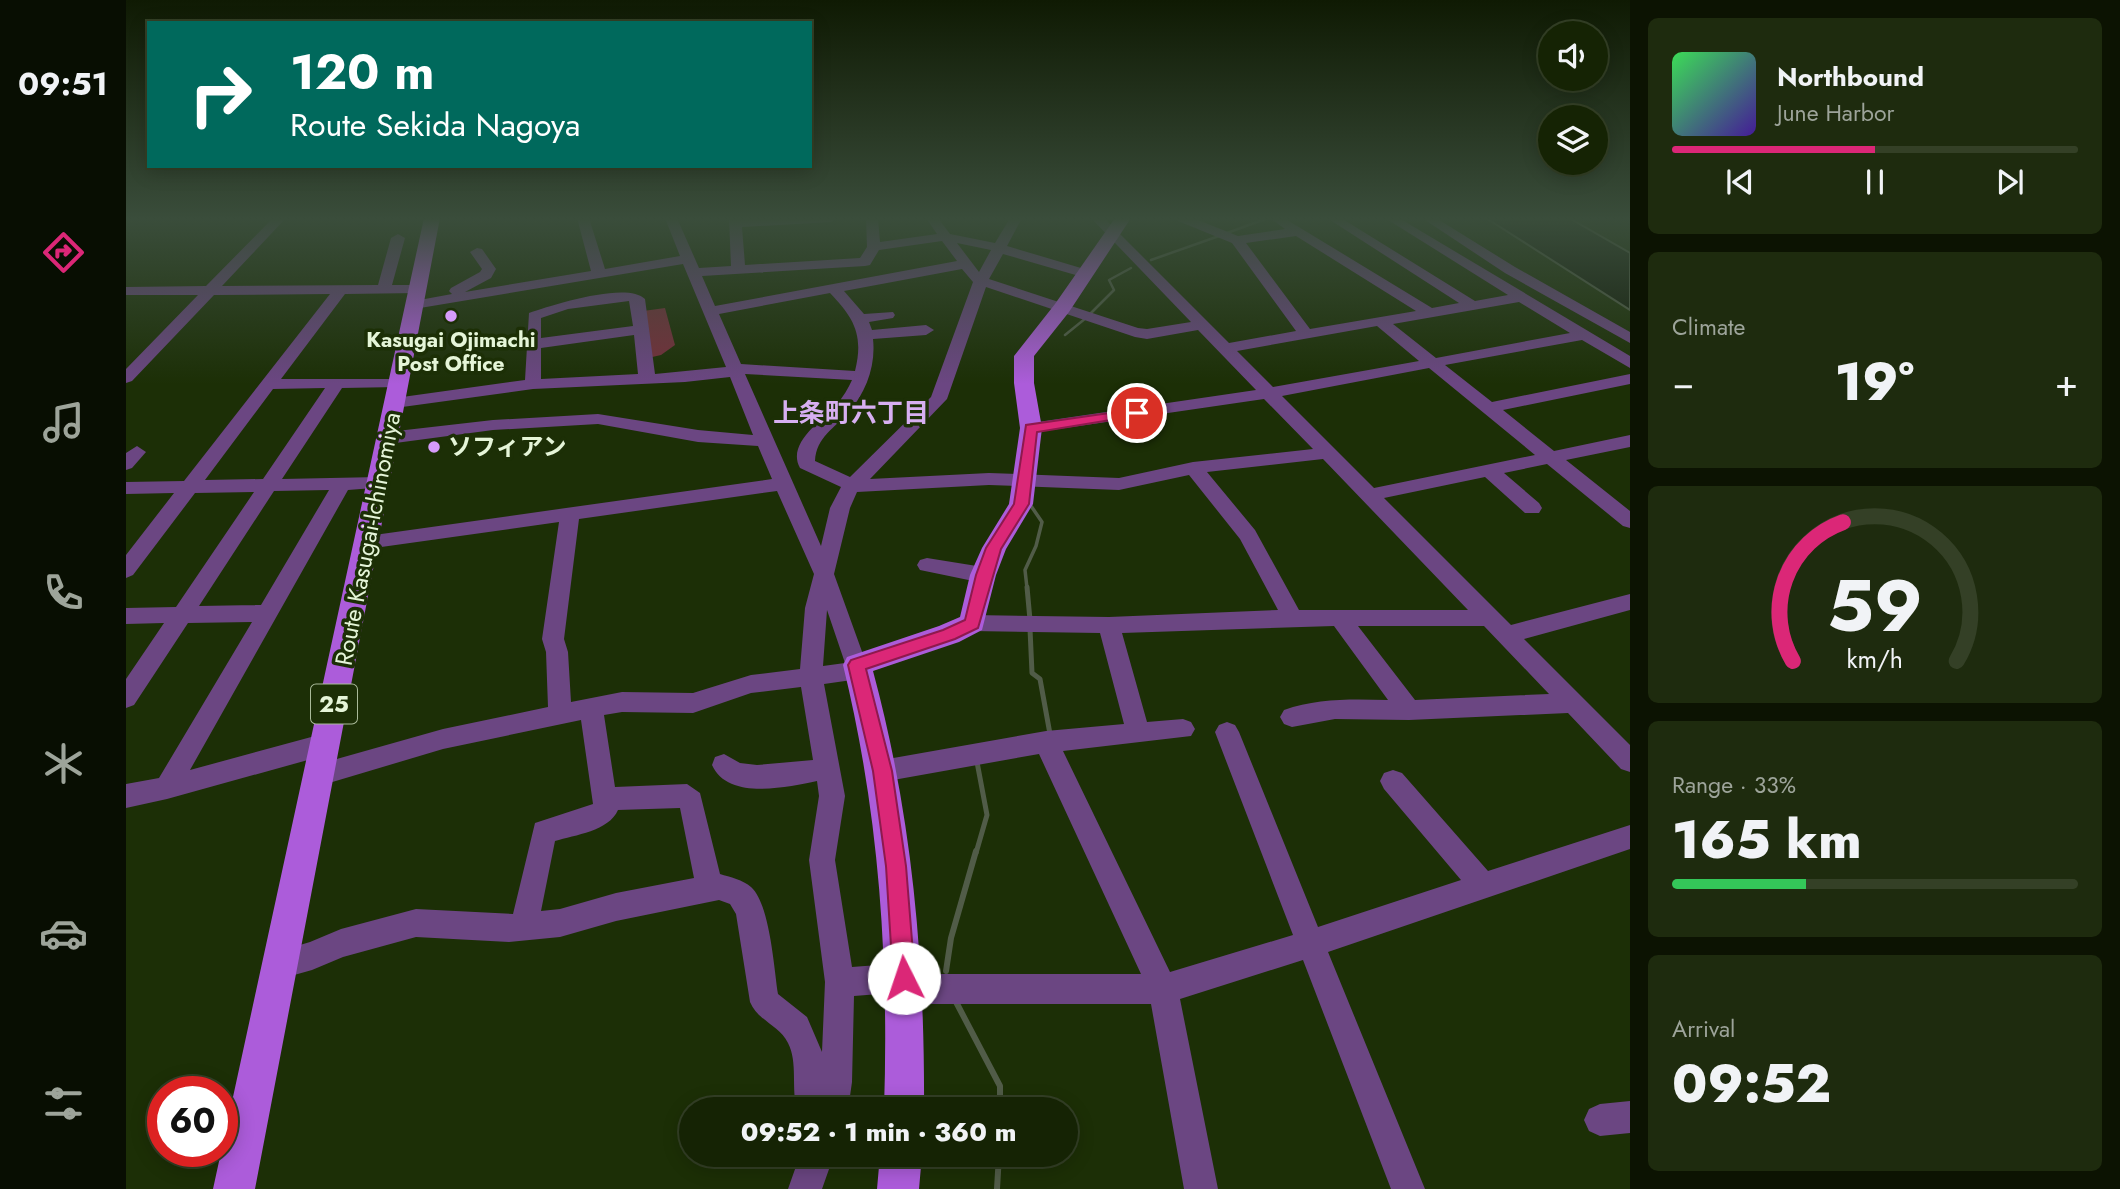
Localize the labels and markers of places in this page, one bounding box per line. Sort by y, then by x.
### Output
marker: Kasugai Ojimachi Post Office [443,308,459,324]
place label: Kasugai Ojimachi Post Office [366,325,536,379]
pin [1107,383,1167,443]
place label: ソフィアン [448,429,567,464]
marker: ソフィアン [426,439,442,455]

